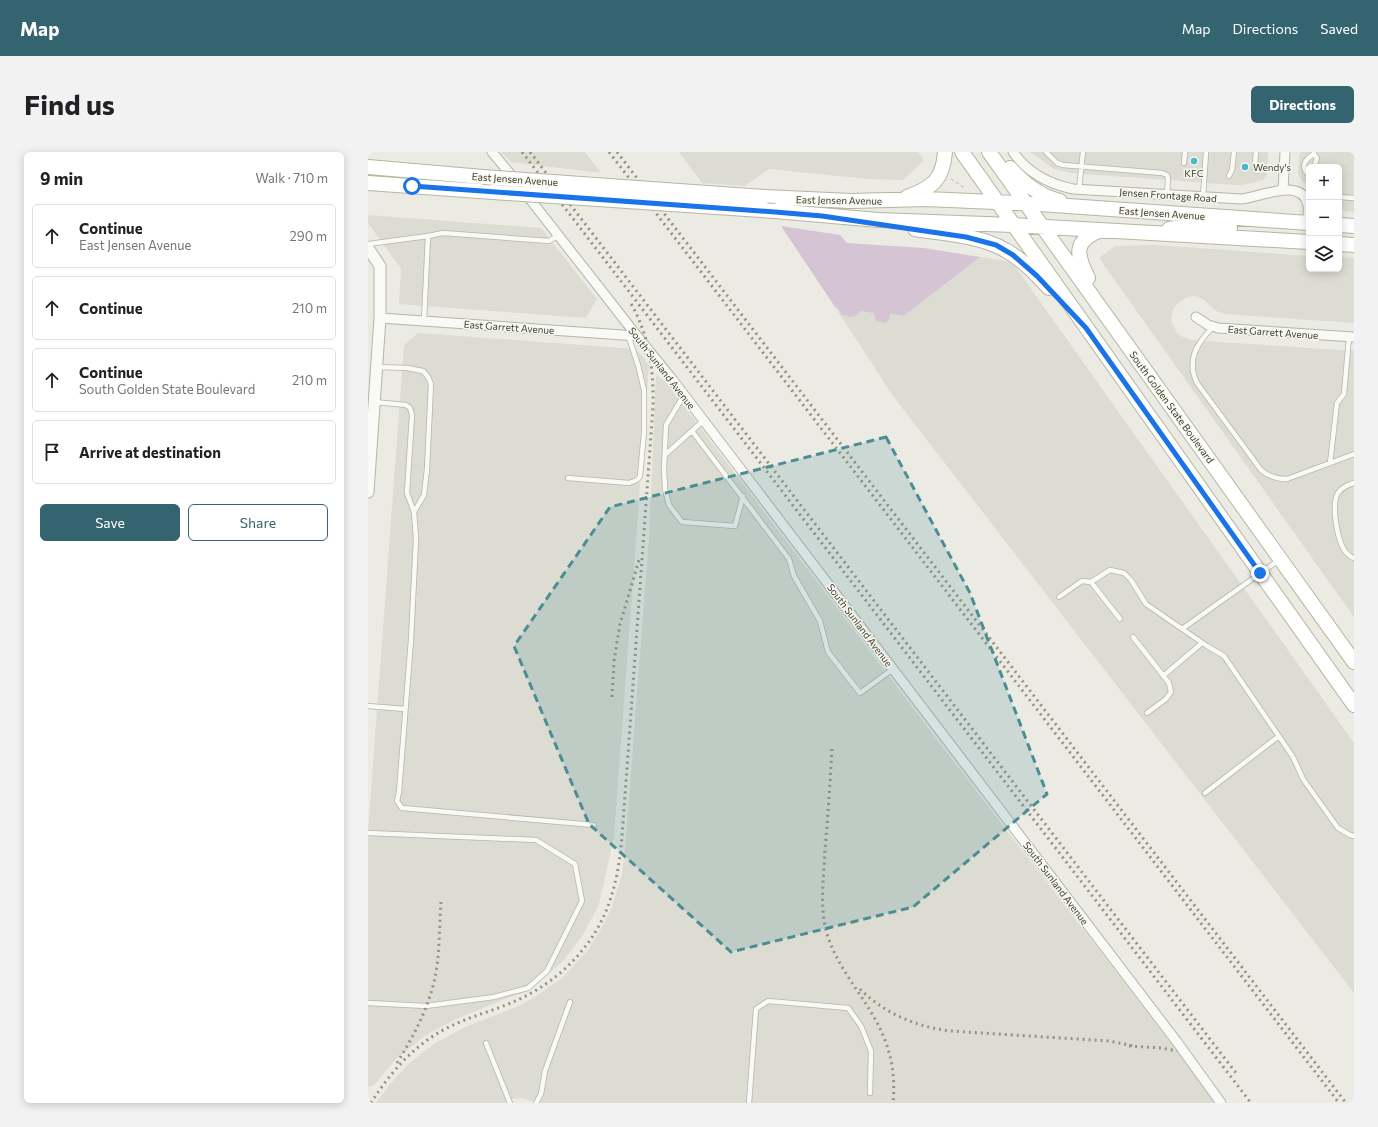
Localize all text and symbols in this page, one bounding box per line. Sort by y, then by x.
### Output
text: Map [20,17,59,40]
text: Map [1182,20,1211,37]
text: Directions [1233,20,1298,37]
text: Saved [1320,20,1358,37]
button: Directions [1251,86,1354,123]
text: Find us [24,87,115,121]
marker: KFC [1189,156,1199,166]
place label: Wendy's [1253,161,1291,173]
marker: Wendy's [1240,162,1250,172]
map controls [1306,164,1342,272]
button: + [1306,164,1342,200]
place label: KFC [1184,167,1204,179]
text: 9 min [40,168,83,189]
text: Walk · 710 m [255,170,328,186]
street label: East Jensen Avenue [471,170,559,188]
route start [403,177,421,195]
street label: Jensen Frontage Road [1119,186,1217,204]
street label: East Jensen Avenue [796,193,882,207]
button: − [1306,200,1342,236]
street label: East Jensen Avenue [1118,204,1206,222]
text: Continue [79,219,143,237]
icon: ahead [41,225,63,247]
text: 290 m [290,228,327,244]
button: layers [1306,236,1342,272]
text: East Jensen Avenue [79,237,191,253]
icon: ahead [41,297,63,319]
text: Continue [79,299,143,317]
text: 210 m [292,300,327,316]
street label: East Garrett Avenue [463,318,555,336]
street label: East Garrett Avenue [1227,323,1319,341]
street label: South Sunland Avenue [626,325,698,411]
street label: South Golden State Boulevard [1127,349,1217,466]
text: Continue [79,363,143,381]
icon: ahead [41,369,63,391]
text: 210 m [292,372,327,388]
text: South Golden State Boulevard [79,381,255,397]
icon: arrive [41,441,63,463]
text: Arrive at destination [79,443,221,461]
button: Save [40,504,180,541]
button: Share [188,504,328,541]
route end [1251,564,1269,582]
street label: South Sunland Avenue [825,581,895,669]
street label: South Sunland Avenue [1021,839,1091,927]

